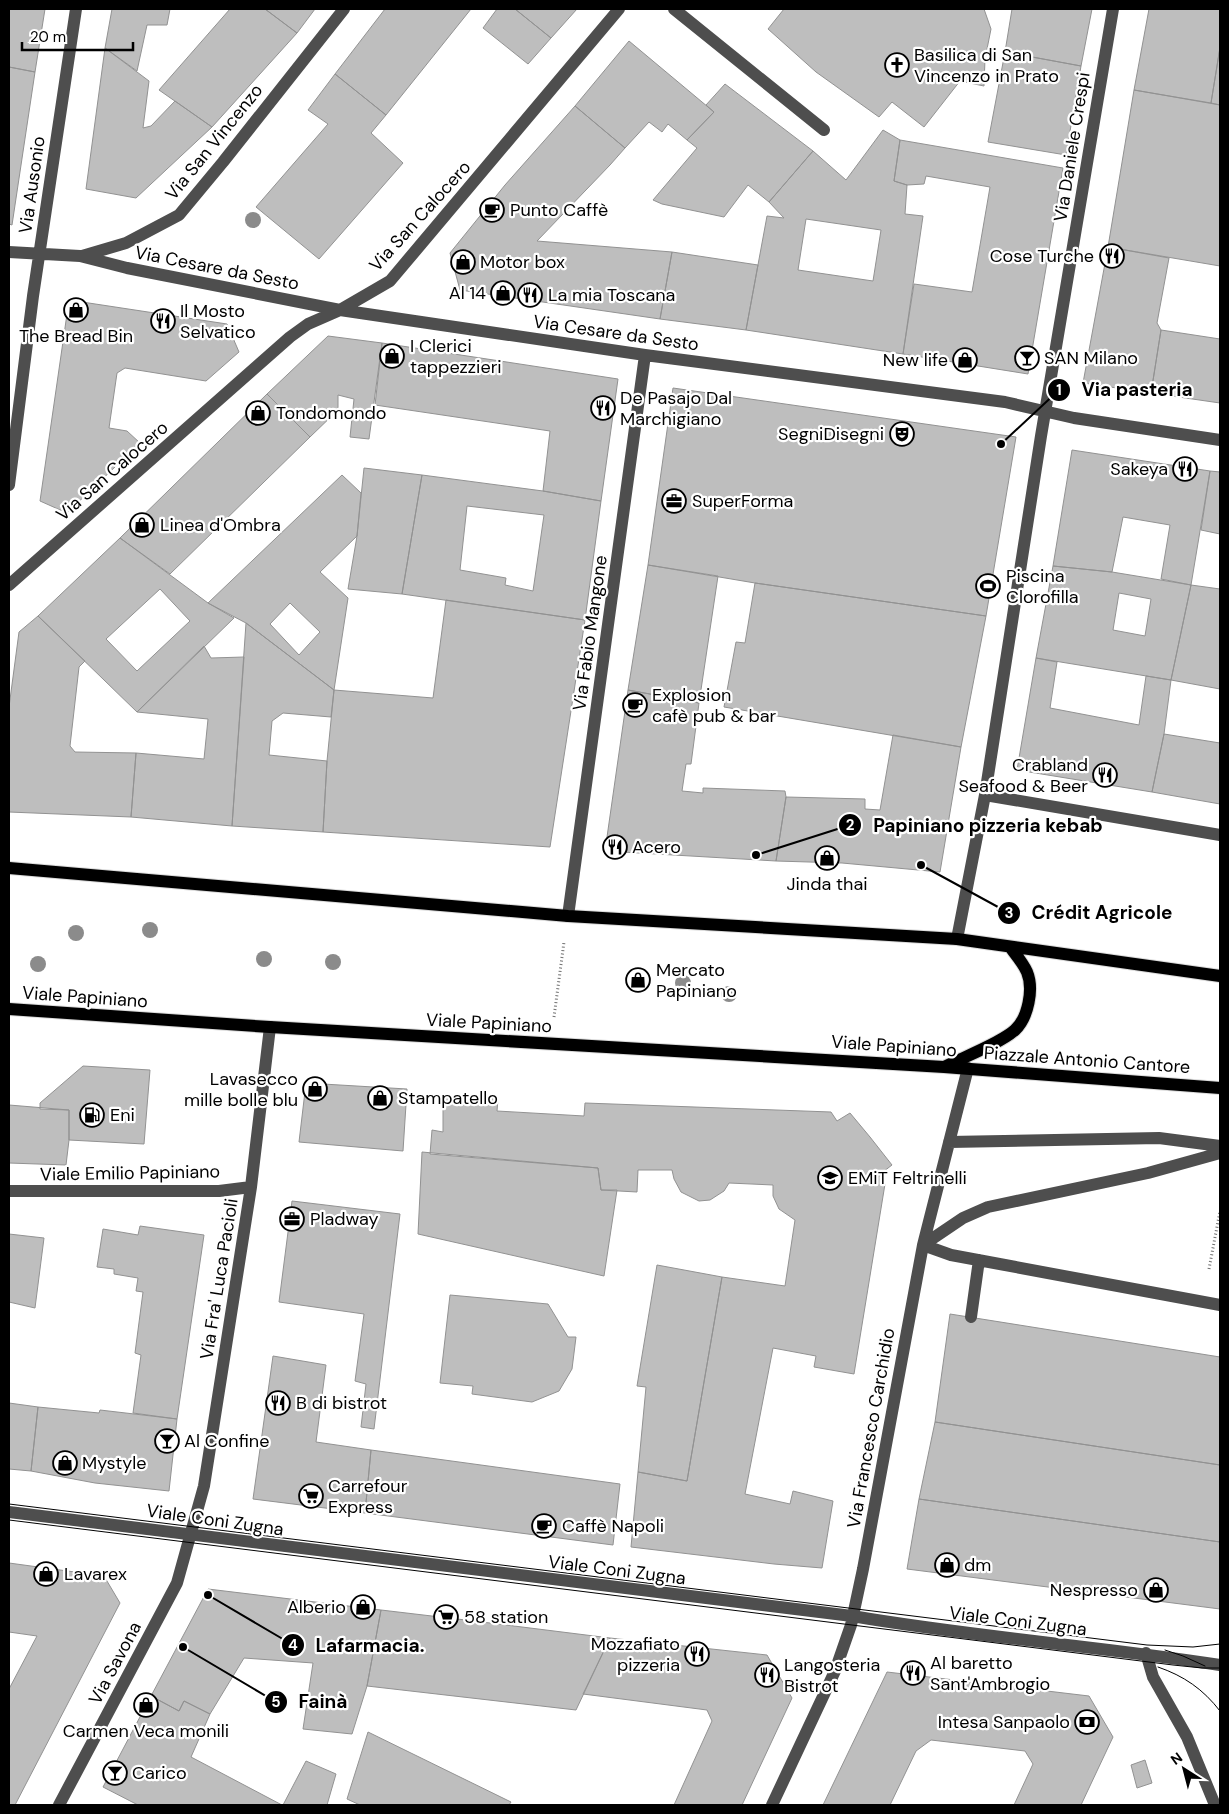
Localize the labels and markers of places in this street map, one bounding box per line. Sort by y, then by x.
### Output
place label: Basilica di San Vincenzo in Prato [914,43,1059,88]
church icon: Basilica di San Vincenzo in Prato [884,52,910,78]
cafe icon: Punto Caffè [479,197,505,223]
place label: Punto Caffè [510,198,608,222]
restaurant icon: Cose Turche [1099,243,1125,269]
place label: Cose Turche [990,244,1094,268]
shop icon: Motor box [450,249,476,275]
place label: Motor box [480,250,565,274]
shop icon: Al 14 [490,280,516,306]
place label: Al 14 [449,281,486,305]
restaurant icon: La mia Toscana [517,282,543,308]
place label: La mia Toscana [548,283,675,307]
shop icon: The Bread Bin [63,297,89,323]
place label: Il Mosto Selvatico [180,299,256,344]
restaurant icon: Il Mosto Selvatico [150,308,176,334]
place label: The Bread Bin [19,324,133,348]
place label: I Clerici tappezzieri [410,334,502,379]
shop icon: I Clerici tappezzieri [379,343,405,369]
bar icon: SAN Milano [1014,345,1040,371]
place label: SAN Milano [1044,346,1138,370]
shop icon: New life [952,347,978,373]
place label: New life [883,348,948,372]
callout: Via pasteria [1046,373,1203,407]
place label: De Pasajo Dal Marchigiano [620,386,732,431]
restaurant icon: De Pasajo Dal Marchigiano [590,395,616,421]
shop icon: Tondomondo [245,400,271,426]
place label: Tondomondo [276,401,386,425]
theatre icon: SegniDisegni [889,421,915,447]
place label: SegniDisegni [778,422,884,446]
restaurant icon: Sakeya [1172,456,1198,482]
place label: Sakeya [1110,457,1168,481]
office icon: SuperForma [661,488,687,514]
place label: SuperForma [692,489,793,513]
shop icon: Linea d'Ombra [129,512,155,538]
place label: Linea d'Ombra [160,513,281,537]
place label: Piscina Clorofilla [1006,564,1079,609]
sports icon: Piscina Clorofilla [975,573,1001,599]
place label: Explosion cafè pub & bar [652,683,777,728]
cafe icon: Explosion cafè pub & bar [622,692,648,718]
place label: Crabland Seafood & Beer [958,753,1088,798]
restaurant icon: Crabland Seafood & Beer [1092,762,1118,788]
callout: Papiniano pizzeria kebab [838,808,1112,842]
restaurant icon: Acero [602,834,628,860]
place label: Acero [632,835,681,859]
shop icon: Jinda thai [814,845,840,871]
place label: Jinda thai [786,872,868,896]
callout: Crédit Agricole [996,896,1182,930]
place label: Mercato Papiniano [656,958,737,1003]
shop icon: Mercato Papiniano [625,967,651,993]
place label: Lavasecco mille bolle blu [184,1067,298,1112]
shop icon: Lavasecco mille bolle blu [302,1076,328,1102]
shop icon: Stampatello [367,1085,393,1111]
place label: Stampatello [398,1086,498,1110]
fuel station icon: Eni [79,1102,105,1128]
place label: Eni [110,1103,135,1127]
school or university icon: EMiT Feltrinelli [817,1165,843,1191]
place label: EMiT Feltrinelli [848,1166,967,1190]
office icon: Pladway [279,1206,305,1232]
place label: Pladway [310,1207,378,1231]
restaurant icon: B di bistrot [265,1390,291,1416]
place label: B di bistrot [296,1391,387,1415]
bar icon: Al Confine [154,1428,180,1454]
place label: Al Confine [184,1429,269,1453]
shop icon: Mystyle [52,1450,78,1476]
place label: Mystyle [82,1451,147,1475]
place label: Carrefour Express [328,1474,408,1519]
supermarket icon: Carrefour Express [298,1483,324,1509]
cafe icon: Caffè Napoli [531,1513,557,1539]
place label: Caffè Napoli [562,1514,664,1538]
shop icon: dm [934,1552,960,1578]
place label: dm [964,1553,991,1577]
shop icon: Lavarex [33,1561,59,1587]
place label: Lavarex [64,1562,127,1586]
shop icon: Nespresso [1143,1577,1169,1603]
place label: Nespresso [1050,1578,1138,1602]
shop icon: Alberio [350,1594,376,1620]
place label: Alberio [287,1595,346,1619]
supermarket icon: 58 station [433,1604,459,1630]
place label: 58 station [464,1605,548,1629]
callout: Lafarmacia. [280,1628,434,1662]
place label: Mozzafiato pizzeria [591,1632,680,1677]
restaurant icon: Mozzafiato pizzeria [684,1641,710,1667]
place label: Al baretto Sant'Ambrogio [930,1651,1050,1696]
place label: Langosteria Bistrot [784,1653,880,1698]
restaurant icon: Al baretto Sant'Ambrogio [900,1660,926,1686]
restaurant icon: Langosteria Bistrot [754,1662,780,1688]
callout: Fainà [263,1685,357,1719]
shop icon: Carmen Veca monili [133,1692,159,1718]
bank icon: Intesa Sanpaolo [1074,1709,1100,1735]
place label: Intesa Sanpaolo [938,1710,1070,1734]
place label: Carmen Veca monili [63,1719,229,1743]
bar icon: Carico [102,1760,128,1786]
place label: Carico [132,1761,187,1785]

